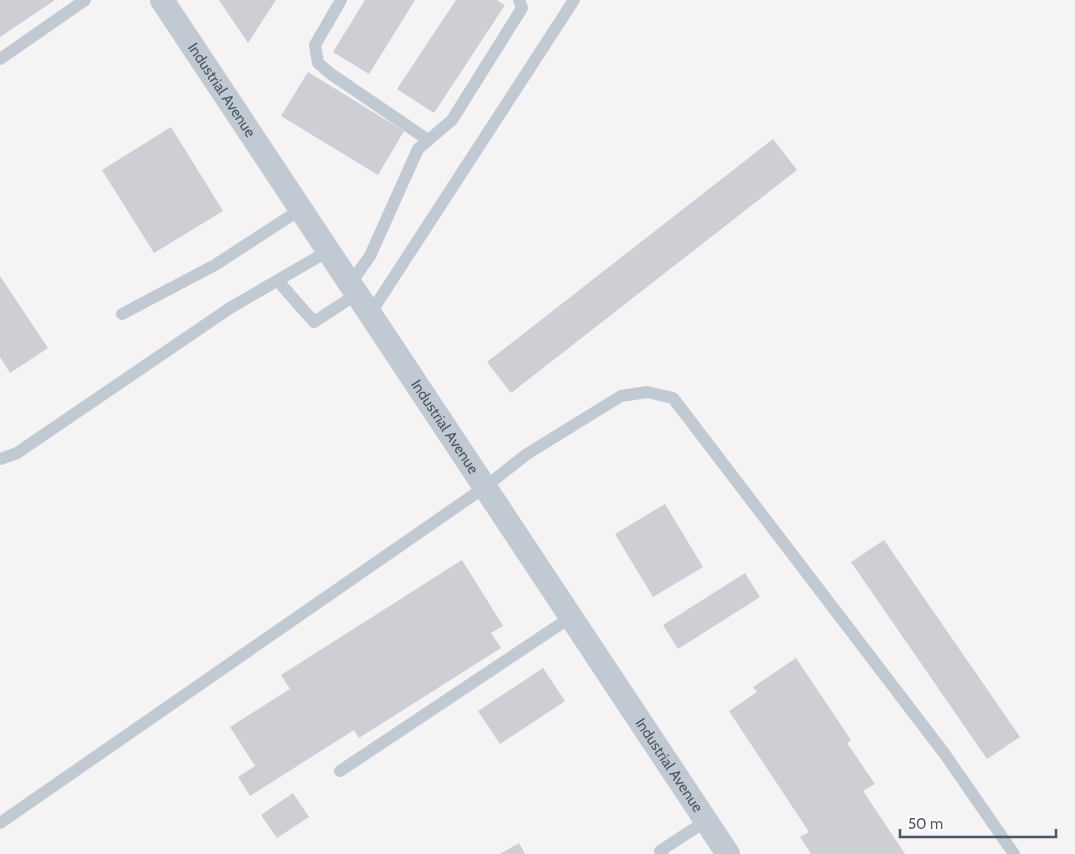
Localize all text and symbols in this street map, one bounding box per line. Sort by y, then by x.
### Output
street label: Industrial Avenue [184,40,260,141]
street label: Industrial Avenue [407,376,483,478]
street label: Industrial Avenue [631,715,707,816]
scale bar [900,806,1056,838]
text: 50 m [908,815,943,833]

